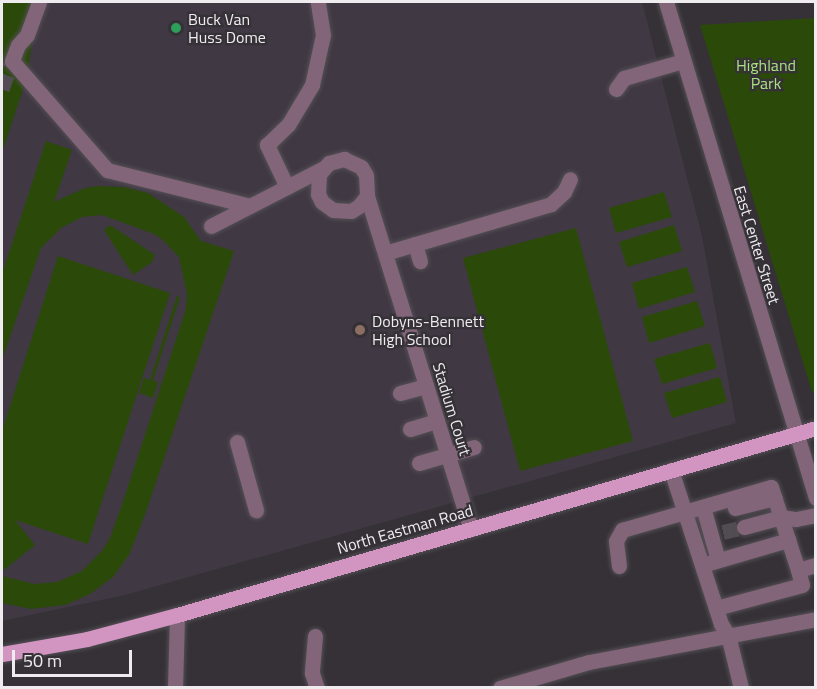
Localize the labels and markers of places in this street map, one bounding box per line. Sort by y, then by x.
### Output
place label: Buck Van Huss Dome [188,9,266,47]
marker: Buck Van Huss Dome [169,21,183,35]
place label: Dobyns-Bennett High School [372,311,484,349]
marker: Dobyns-Bennett High School [353,323,367,337]

